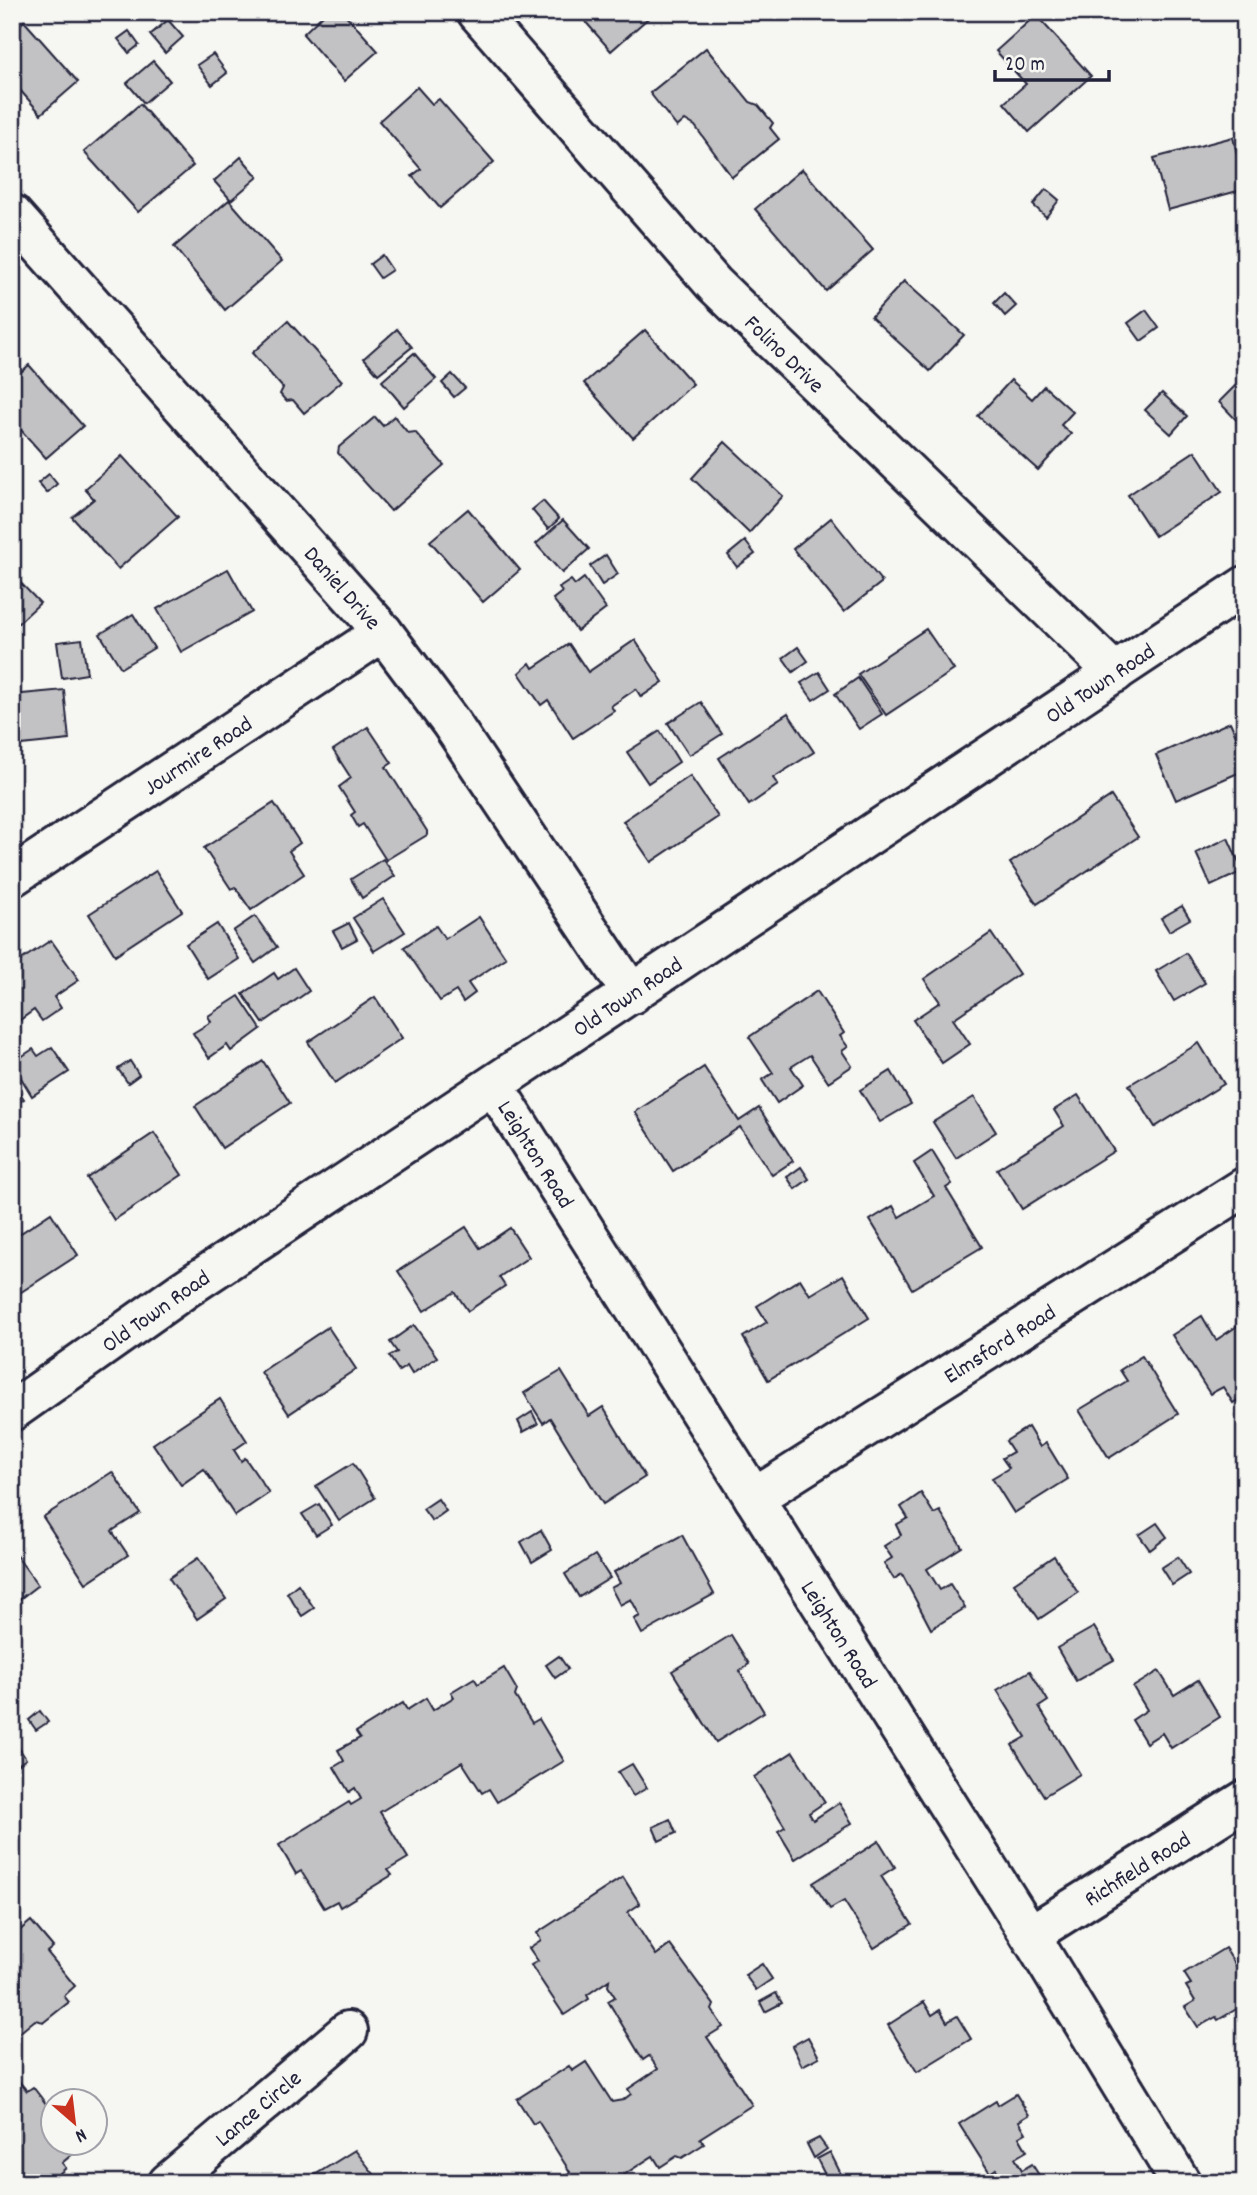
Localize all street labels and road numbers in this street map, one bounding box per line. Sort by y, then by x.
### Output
street label: Folino Drive [735,309,830,403]
street label: Daniel Drive [294,540,387,639]
street label: Old Town Road [1040,637,1163,734]
street label: Jourmire Road [138,710,260,806]
street label: Old Town Road [567,950,690,1047]
street label: Leighton Road [487,1095,580,1216]
street label: Old Town Road [96,1264,218,1363]
street label: Elmsford Road [938,1298,1064,1394]
street label: Leighton Road [790,1575,884,1696]
street label: Richfield Road [1079,1825,1198,1917]
street label: Lance Circle [209,2064,310,2157]

